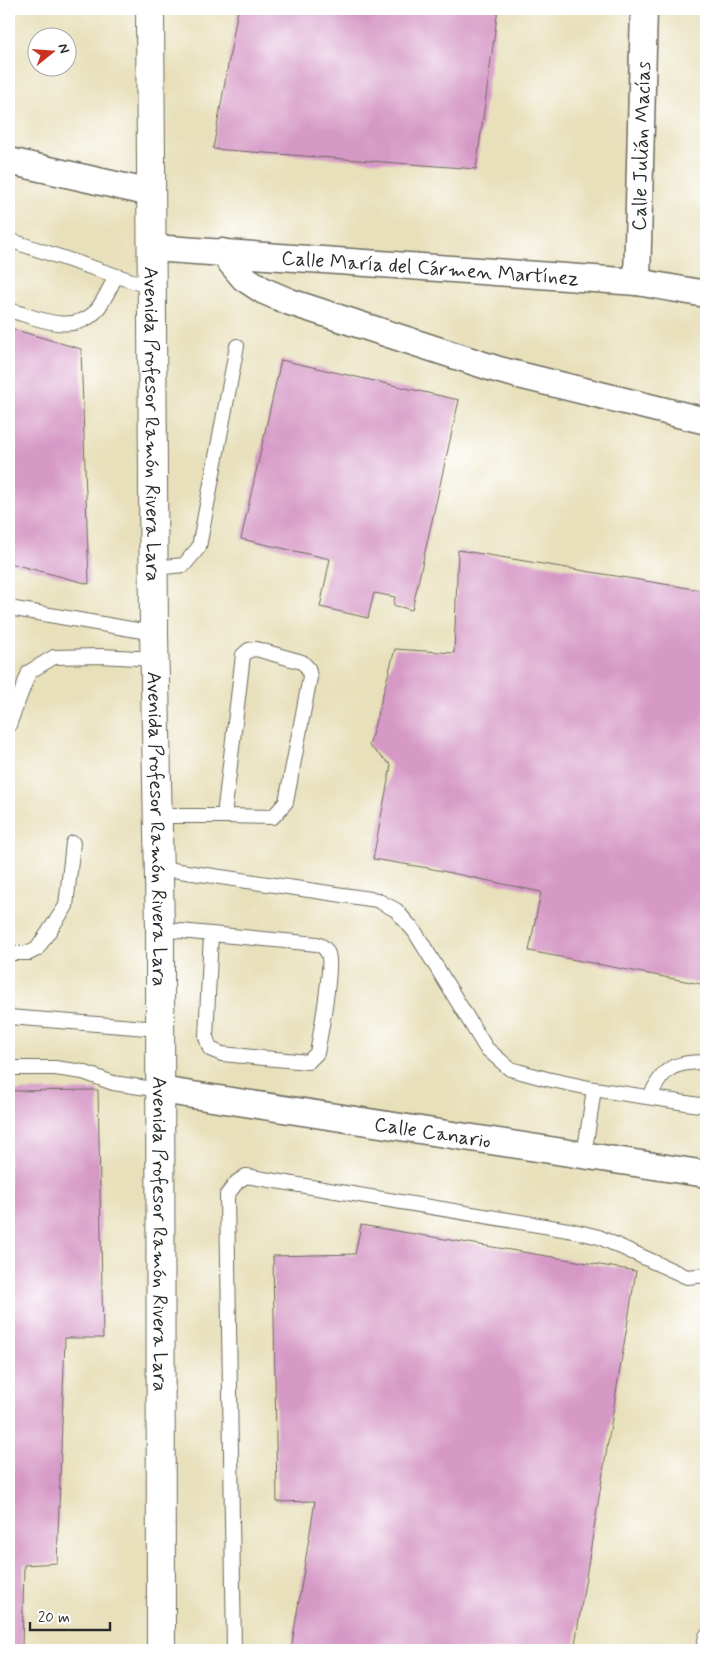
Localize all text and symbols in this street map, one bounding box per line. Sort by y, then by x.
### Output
north arrow [28,28,78,78]
text: N [54,41,73,56]
street label: Calle Julián Macías [626,61,658,231]
street label: Calle María del Cármen Martínez [281,245,580,293]
street label: Avenida Profesor Ramón Rivera Lara [137,266,166,582]
street label: Avenida Profesor Ramón Rivera Lara [140,671,172,987]
street label: Avenida Profesor Ramón Rivera Lara [145,1076,173,1392]
street label: Calle Canario [372,1111,493,1156]
scale bar [30,1599,110,1631]
text: 20 m [38,1608,70,1628]

